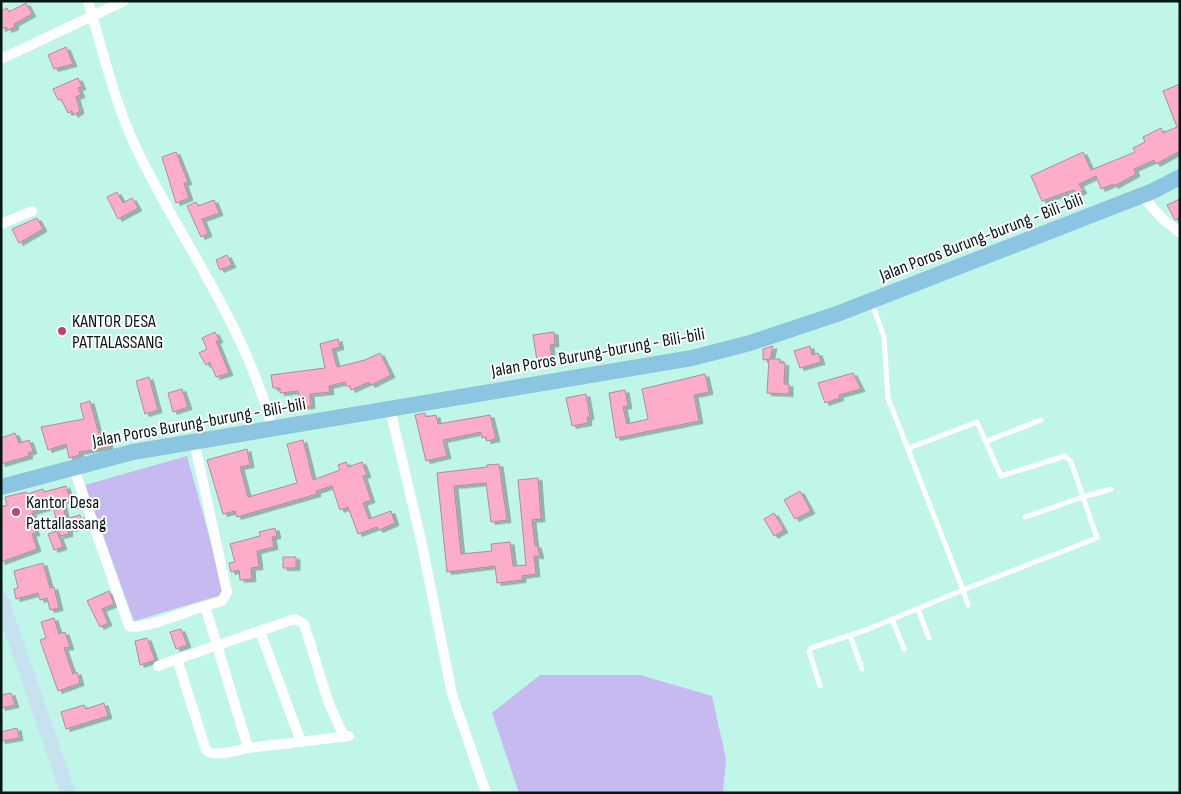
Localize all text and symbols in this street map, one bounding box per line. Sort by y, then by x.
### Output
street label: Jalan Poros Burung-burung - Bili-bili [876,189,1086,286]
place label: KANTOR DESA PATTALASSANG [72,311,163,353]
street label: Jalan Poros Burung-burung - Bili-bili [489,323,706,382]
marker: KANTOR DESA PATTALASSANG [56,325,68,337]
street label: Jalan Poros Burung-burung - Bili-bili [90,393,307,452]
place label: Kantor Desa Pattallassang [26,492,106,534]
marker: Kantor Desa Pattallassang [10,506,22,518]

